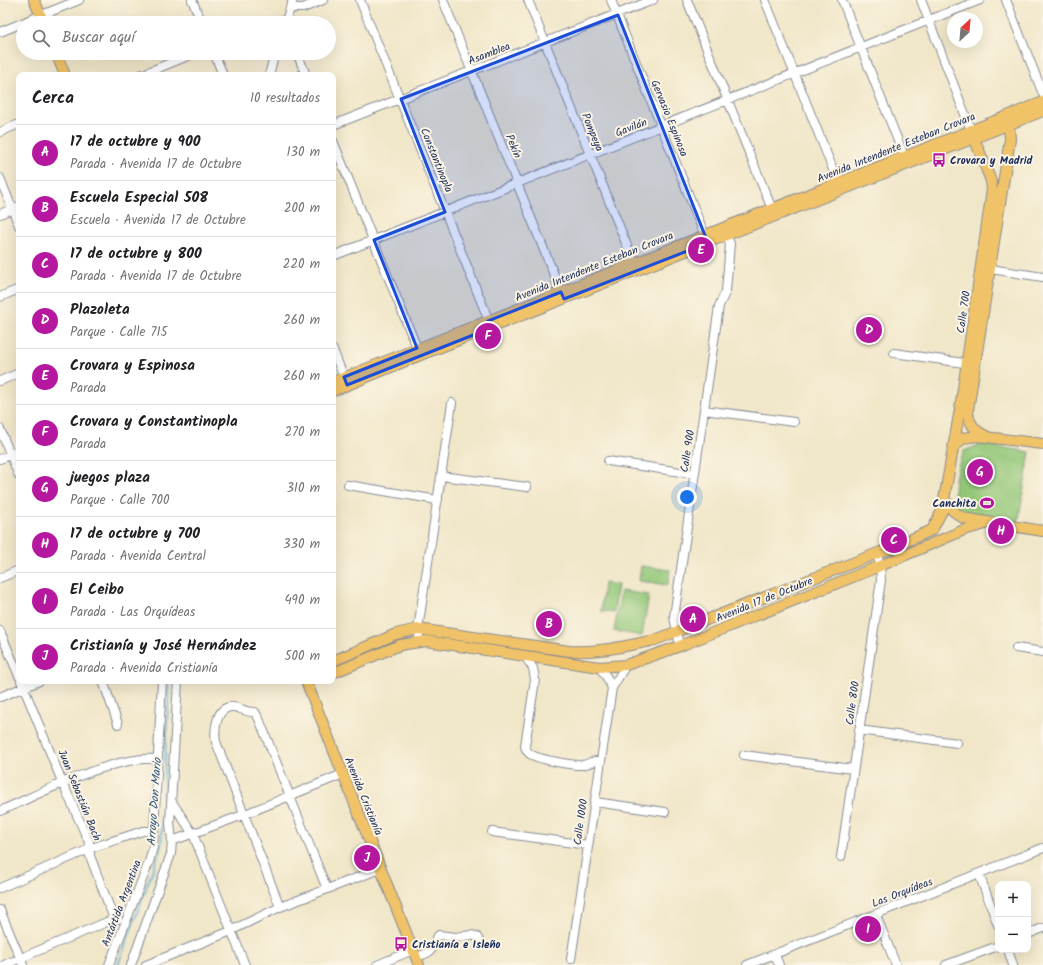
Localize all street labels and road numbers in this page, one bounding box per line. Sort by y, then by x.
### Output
street label: Asamblea [466,38,513,70]
street label: Gervasio Espinosa [645,77,693,160]
street label: Avenida Intendente Esteban Crovara [814,108,978,188]
street label: Pompeya [576,110,608,154]
street label: Gavilán [613,114,650,142]
street label: Constantinopla [415,125,457,195]
street label: Pekín [500,132,526,161]
street label: Avenida Intendente Esteban Crovara [512,227,676,307]
street label: Calle 700 [952,289,976,334]
street label: Calle 900 [676,428,700,474]
street label: Avenida 17 de Octubre [713,572,816,628]
street label: Calle 800 [841,680,865,726]
street label: Juan Sebastián Bach [52,747,106,844]
street label: Avenida Cristianía [339,755,387,838]
street label: Calle 1000 [569,797,593,846]
street label: Antártida Argentina [97,857,147,949]
street label: Las Orquídeas [869,873,936,913]

